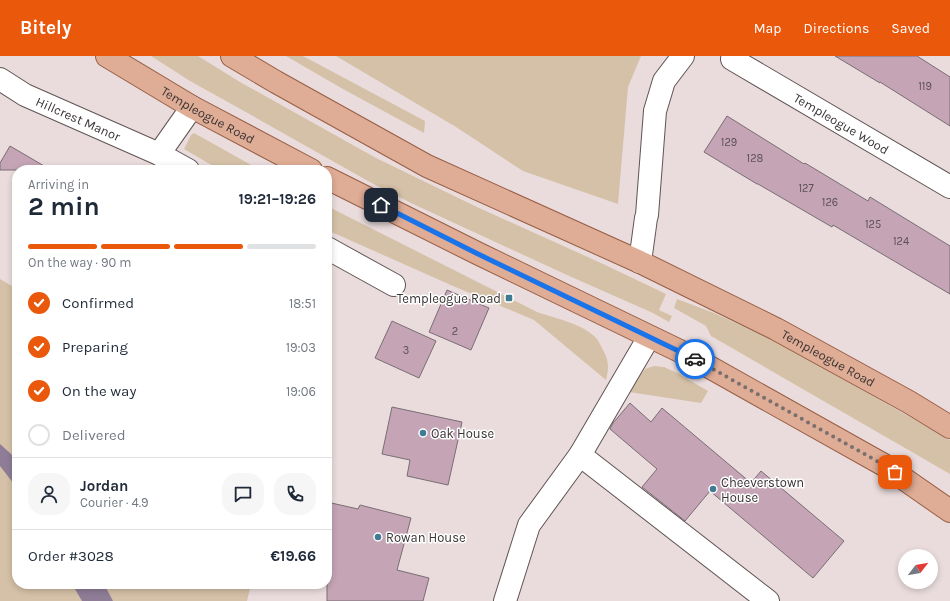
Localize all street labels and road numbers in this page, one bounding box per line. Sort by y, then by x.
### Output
street label: Templeogue Road [159,83,257,146]
street label: Templeogue Wood [791,90,892,157]
street label: Hillcrest Manor [34,93,123,144]
street label: Templeogue Road [779,326,878,389]

